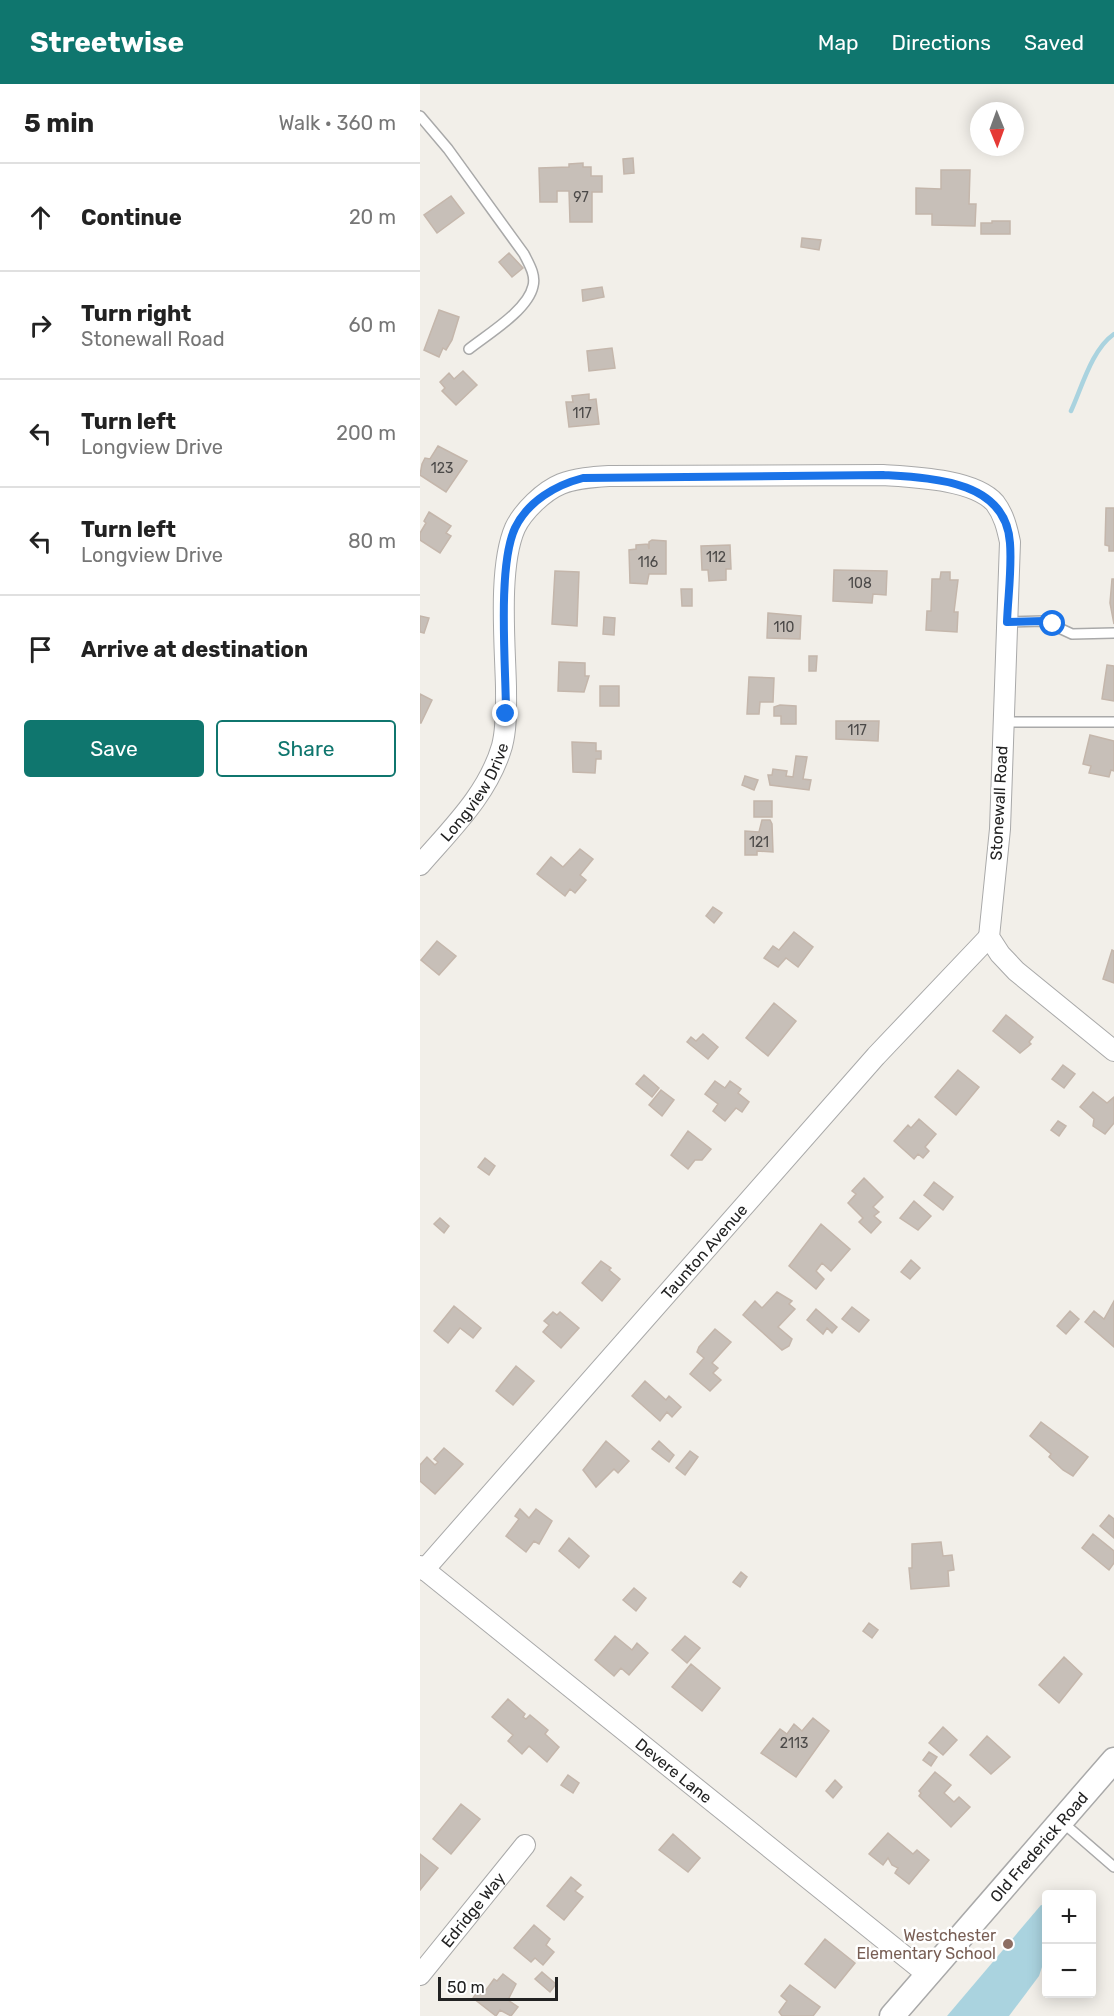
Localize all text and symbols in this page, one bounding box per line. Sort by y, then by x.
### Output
text: Streetwise [30,26,184,59]
text: Map [818,30,859,55]
text: Directions [892,30,991,55]
text: Saved [1024,30,1084,55]
north arrow [970,102,1024,156]
text: 5 min [24,108,94,139]
text: Walk · 360 m [279,111,396,135]
house number: 97 [573,189,589,206]
icon: ahead [24,201,57,234]
text: Continue [81,204,182,231]
text: 20 m [349,205,396,229]
text: Turn right [81,300,191,327]
icon: right [24,309,57,342]
text: 60 m [349,313,396,337]
text: Stonewall Road [81,327,225,351]
house number: 117 [572,405,592,422]
text: Turn left [81,408,176,435]
icon: left [24,417,57,450]
text: 200 m [336,421,396,445]
text: Longview Drive [81,435,223,459]
house number: 123 [431,460,453,477]
text: Turn left [81,516,176,543]
icon: left [24,525,57,558]
text: 80 m [348,529,396,553]
text: Longview Drive [81,543,223,567]
house number: 112 [706,549,726,566]
house number: 116 [638,554,658,571]
house number: 108 [848,575,872,592]
route start [1039,610,1065,636]
house number: 110 [774,619,795,636]
icon: arrive [24,633,57,666]
text: Arrive at destination [81,636,308,663]
route end [492,700,518,726]
button: Save [24,720,204,777]
button: Share [216,720,396,777]
house number: 117 [847,722,867,739]
street label: Longview Drive [436,740,512,845]
street label: Stonewall Road [987,745,1011,861]
house number: 121 [749,834,769,851]
street label: Taunton Avenue [657,1200,751,1303]
street label: Devere Lane [632,1734,716,1807]
house number: 2113 [780,1735,808,1752]
street label: Old Frederick Road [986,1788,1092,1906]
street label: Edridge Way [437,1868,509,1951]
map controls [1042,1890,1096,1998]
button: + [1042,1890,1096,1944]
place label: Westchester Elementary School [856,1926,996,1963]
marker: Westchester Elementary School [1001,1937,1015,1951]
button: − [1042,1944,1096,1998]
scale bar [438,1974,558,2002]
text: 50 m [447,1978,485,1997]

